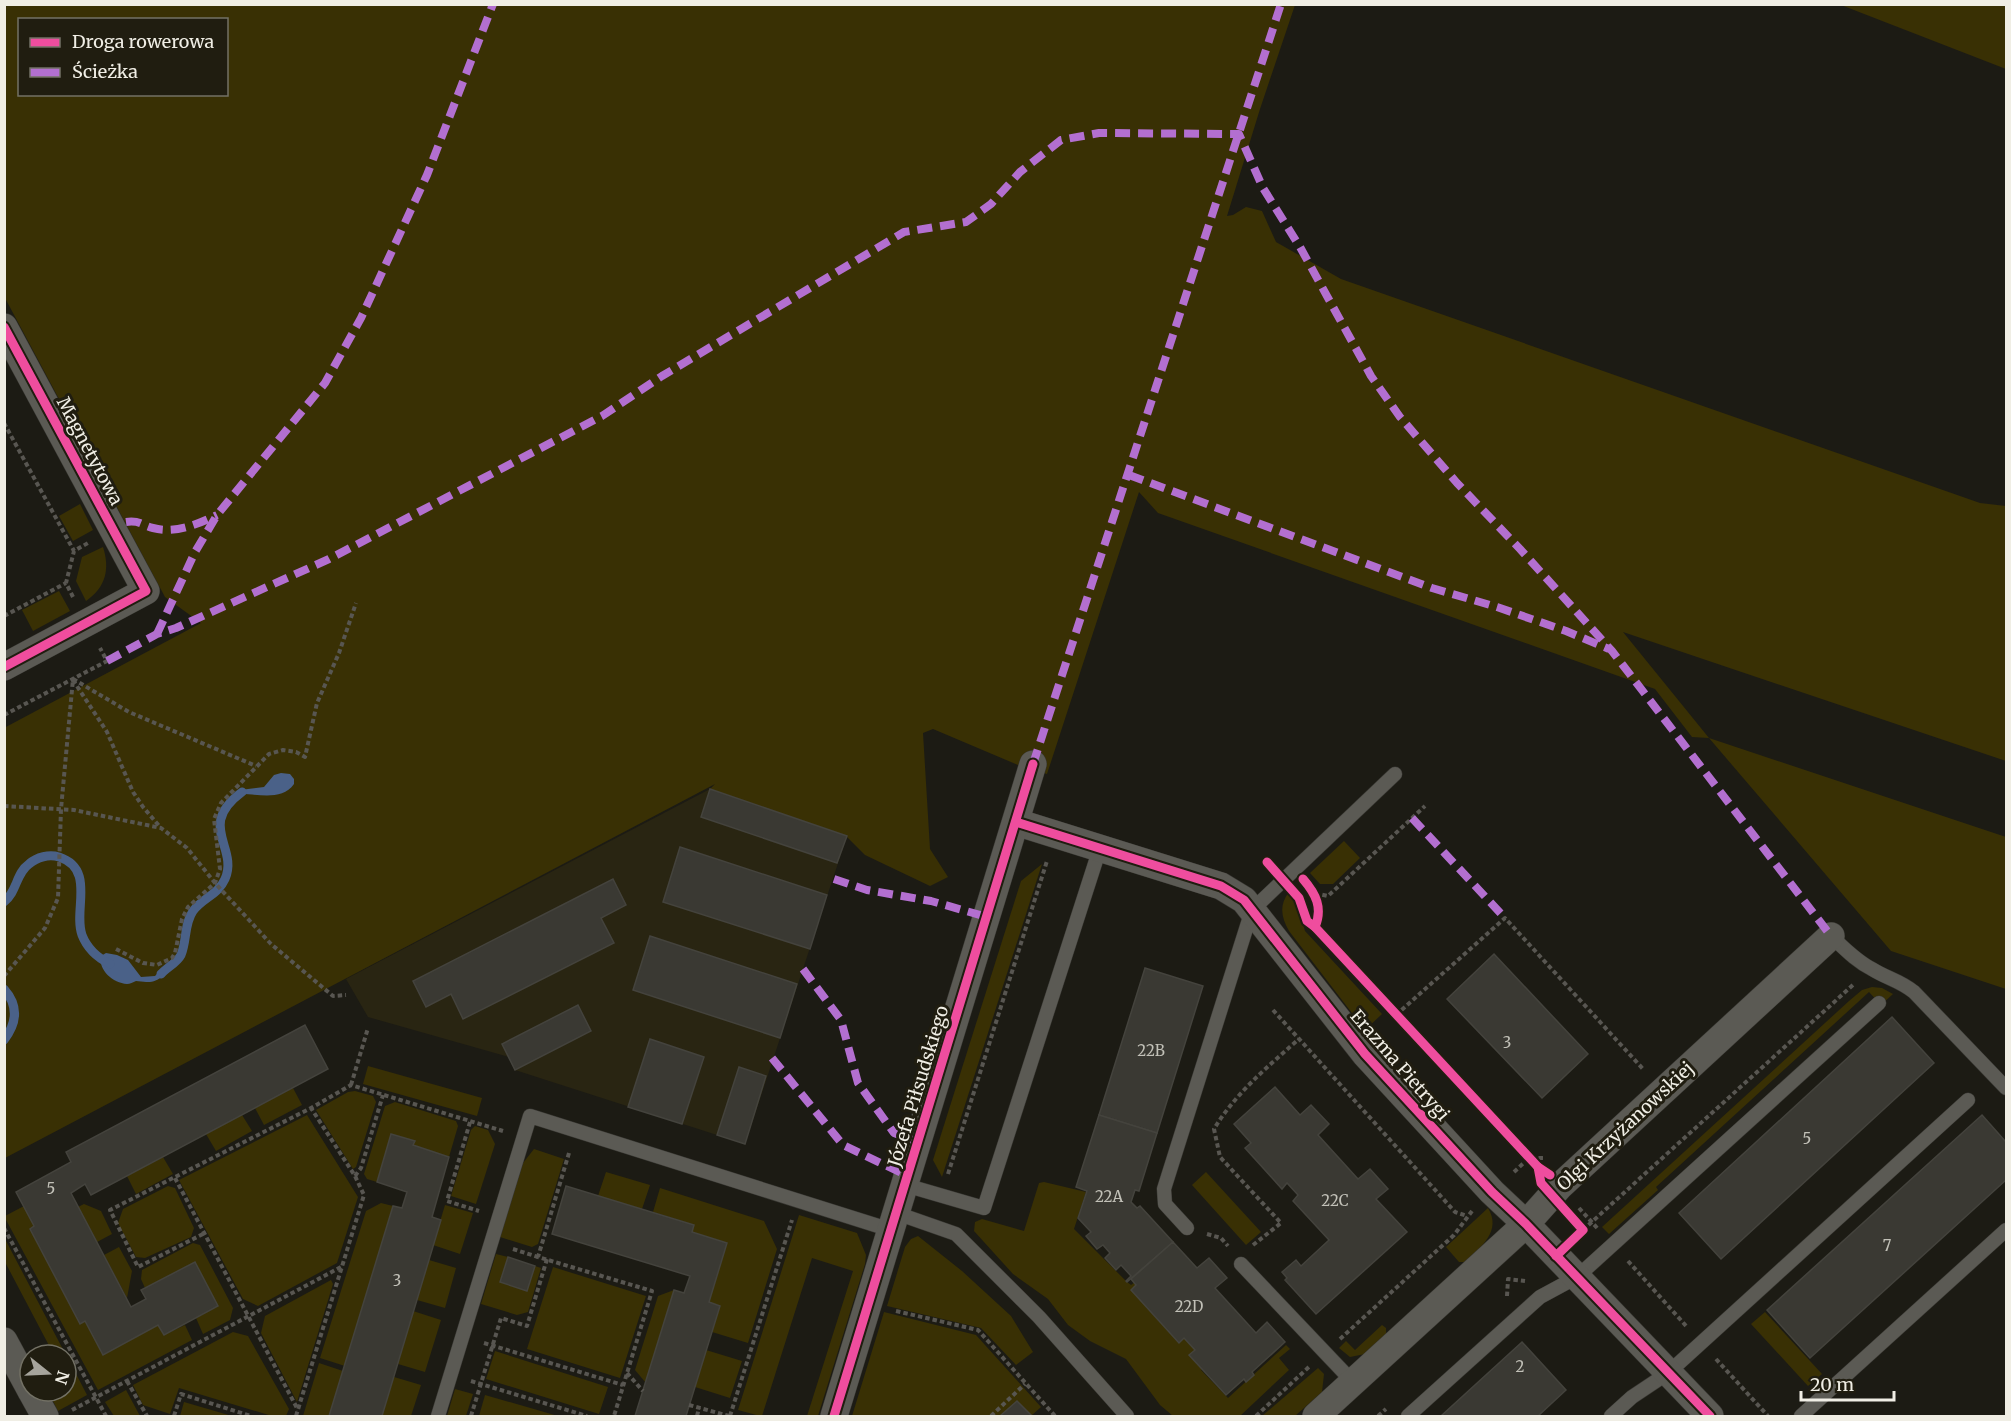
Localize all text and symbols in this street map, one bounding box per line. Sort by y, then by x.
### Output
legend [18,18,228,96]
text: Droga rowerowa [72,30,214,53]
text: Ścieżka [72,60,138,83]
street label: Magnetytowa [52,393,128,510]
street label: Józefa Piłsudskiego [882,1003,953,1170]
street label: Erazma Pietrygi [1345,1005,1455,1126]
house number: 3 [1503,1033,1511,1052]
house number: 22B [1137,1041,1165,1060]
street label: Olgi Krzyżanowskiej [1552,1057,1698,1195]
house number: 5 [1803,1129,1811,1148]
house number: 5 [47,1179,55,1198]
house number: 22A [1095,1187,1124,1206]
house number: 22C [1321,1191,1349,1210]
house number: 7 [1883,1236,1892,1255]
house number: 3 [393,1271,401,1290]
house number: 22D [1175,1297,1203,1316]
north arrow [18,1343,78,1403]
house number: 2 [1516,1357,1525,1376]
scale bar [1801,1364,1894,1402]
text: N [51,1369,74,1387]
text: 20 m [1810,1373,1854,1396]

